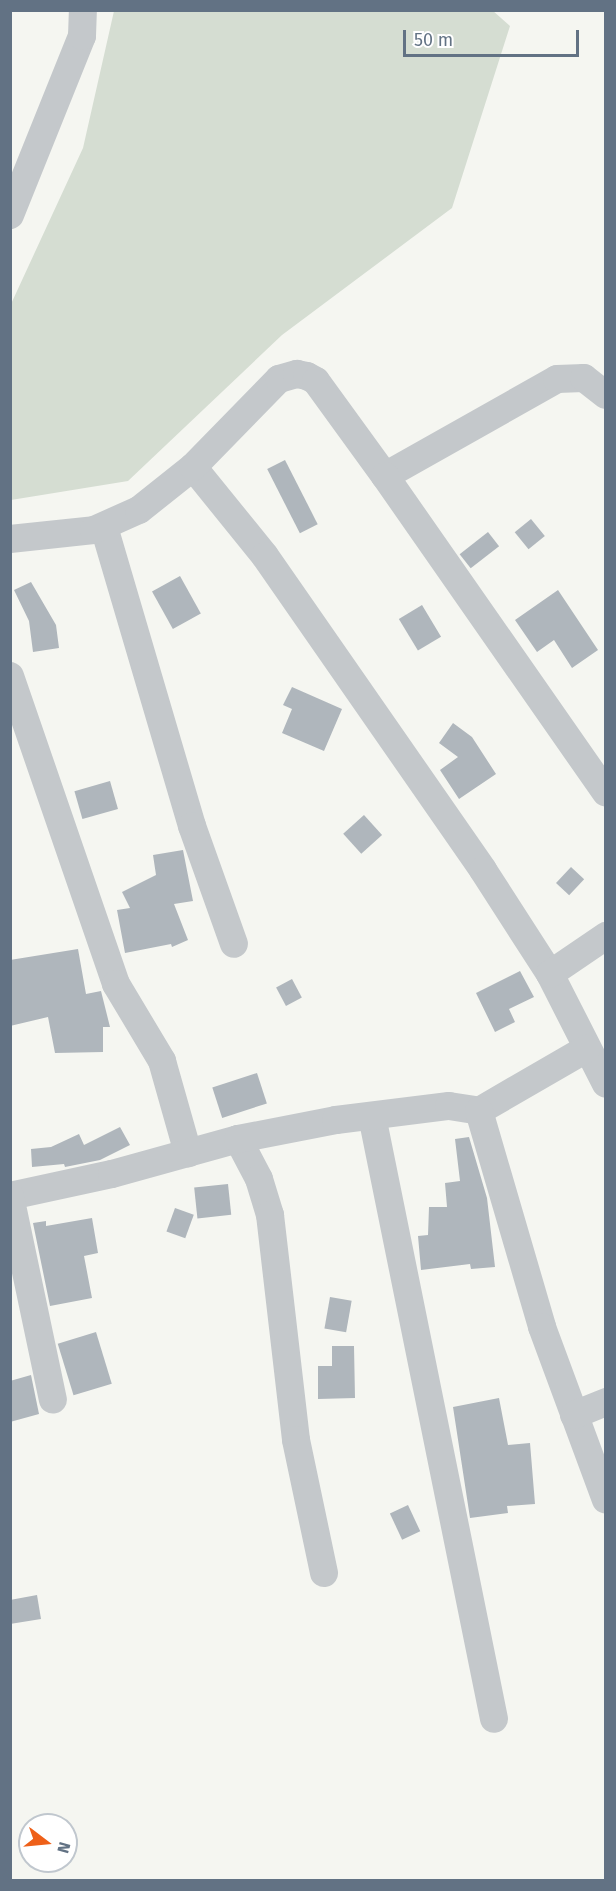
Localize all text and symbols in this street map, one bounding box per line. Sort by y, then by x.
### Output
scale bar [406,18,582,56]
text: 50 m [414,29,453,51]
north arrow [18,1813,78,1873]
text: N [53,1840,74,1855]

